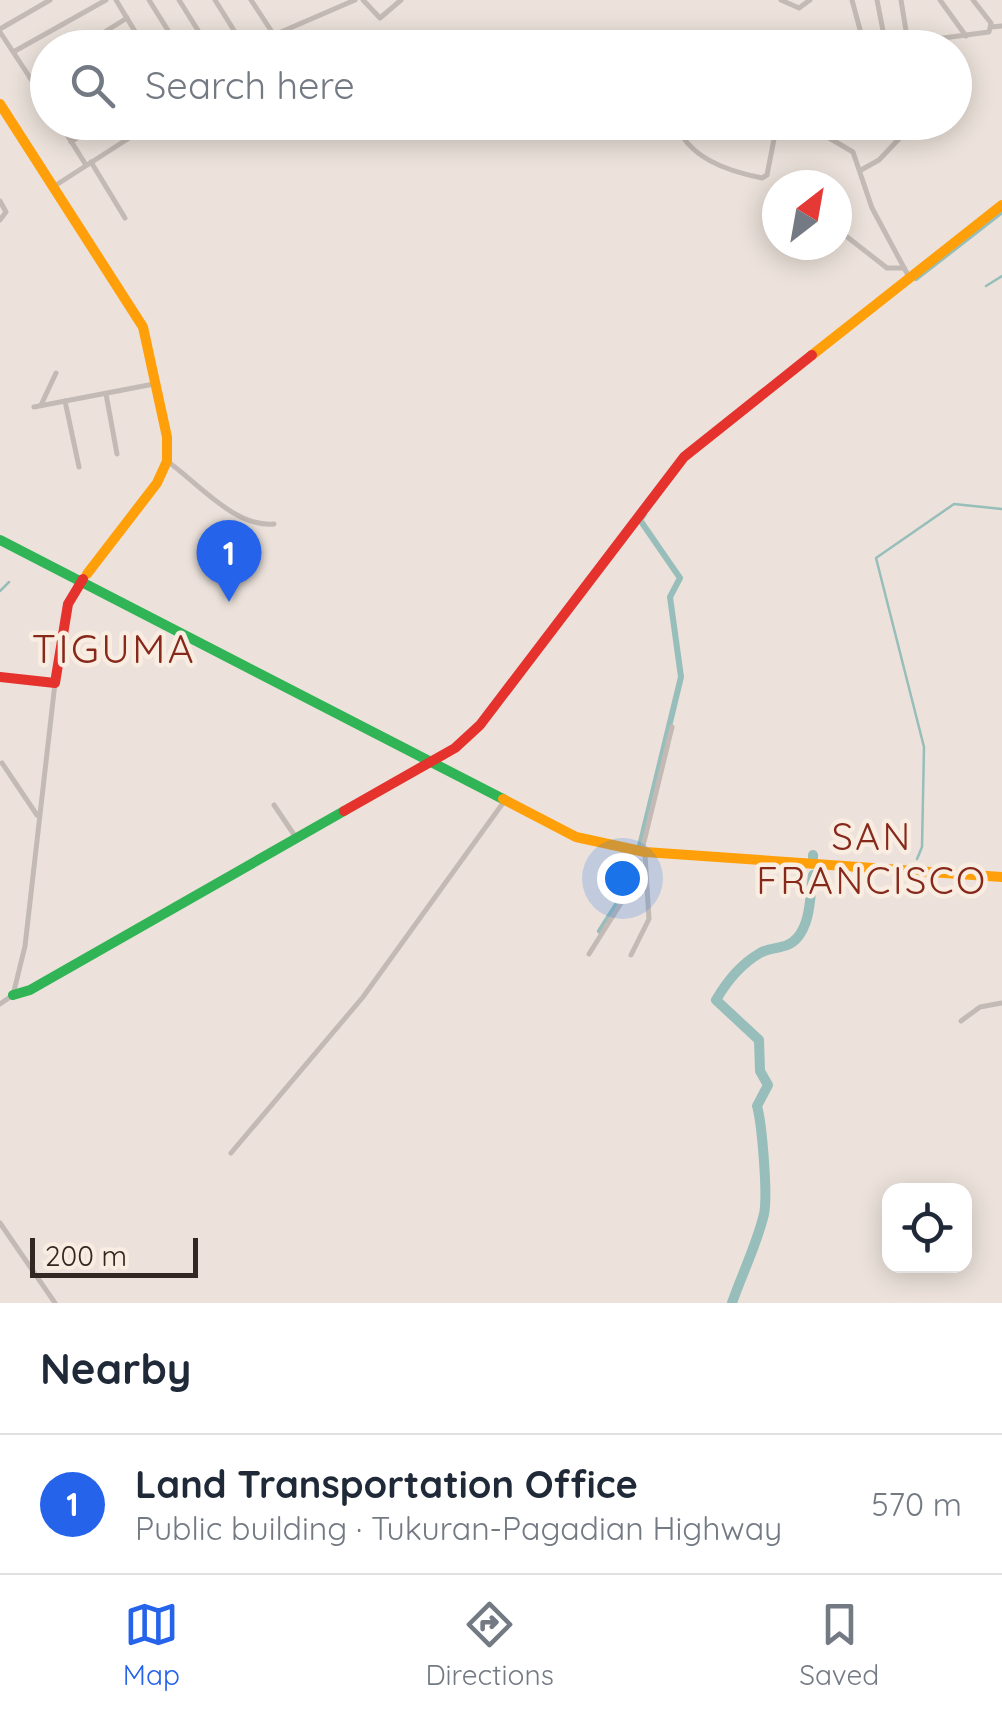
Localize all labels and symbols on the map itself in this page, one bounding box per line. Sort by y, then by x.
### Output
north arrow [762,170,852,260]
pin: 1 [196,520,262,602]
district label: TIGUMA [32,623,196,673]
district label: SAN FRANCISCO [756,812,988,904]
your location [597,853,648,904]
scale bar [30,1233,198,1278]

